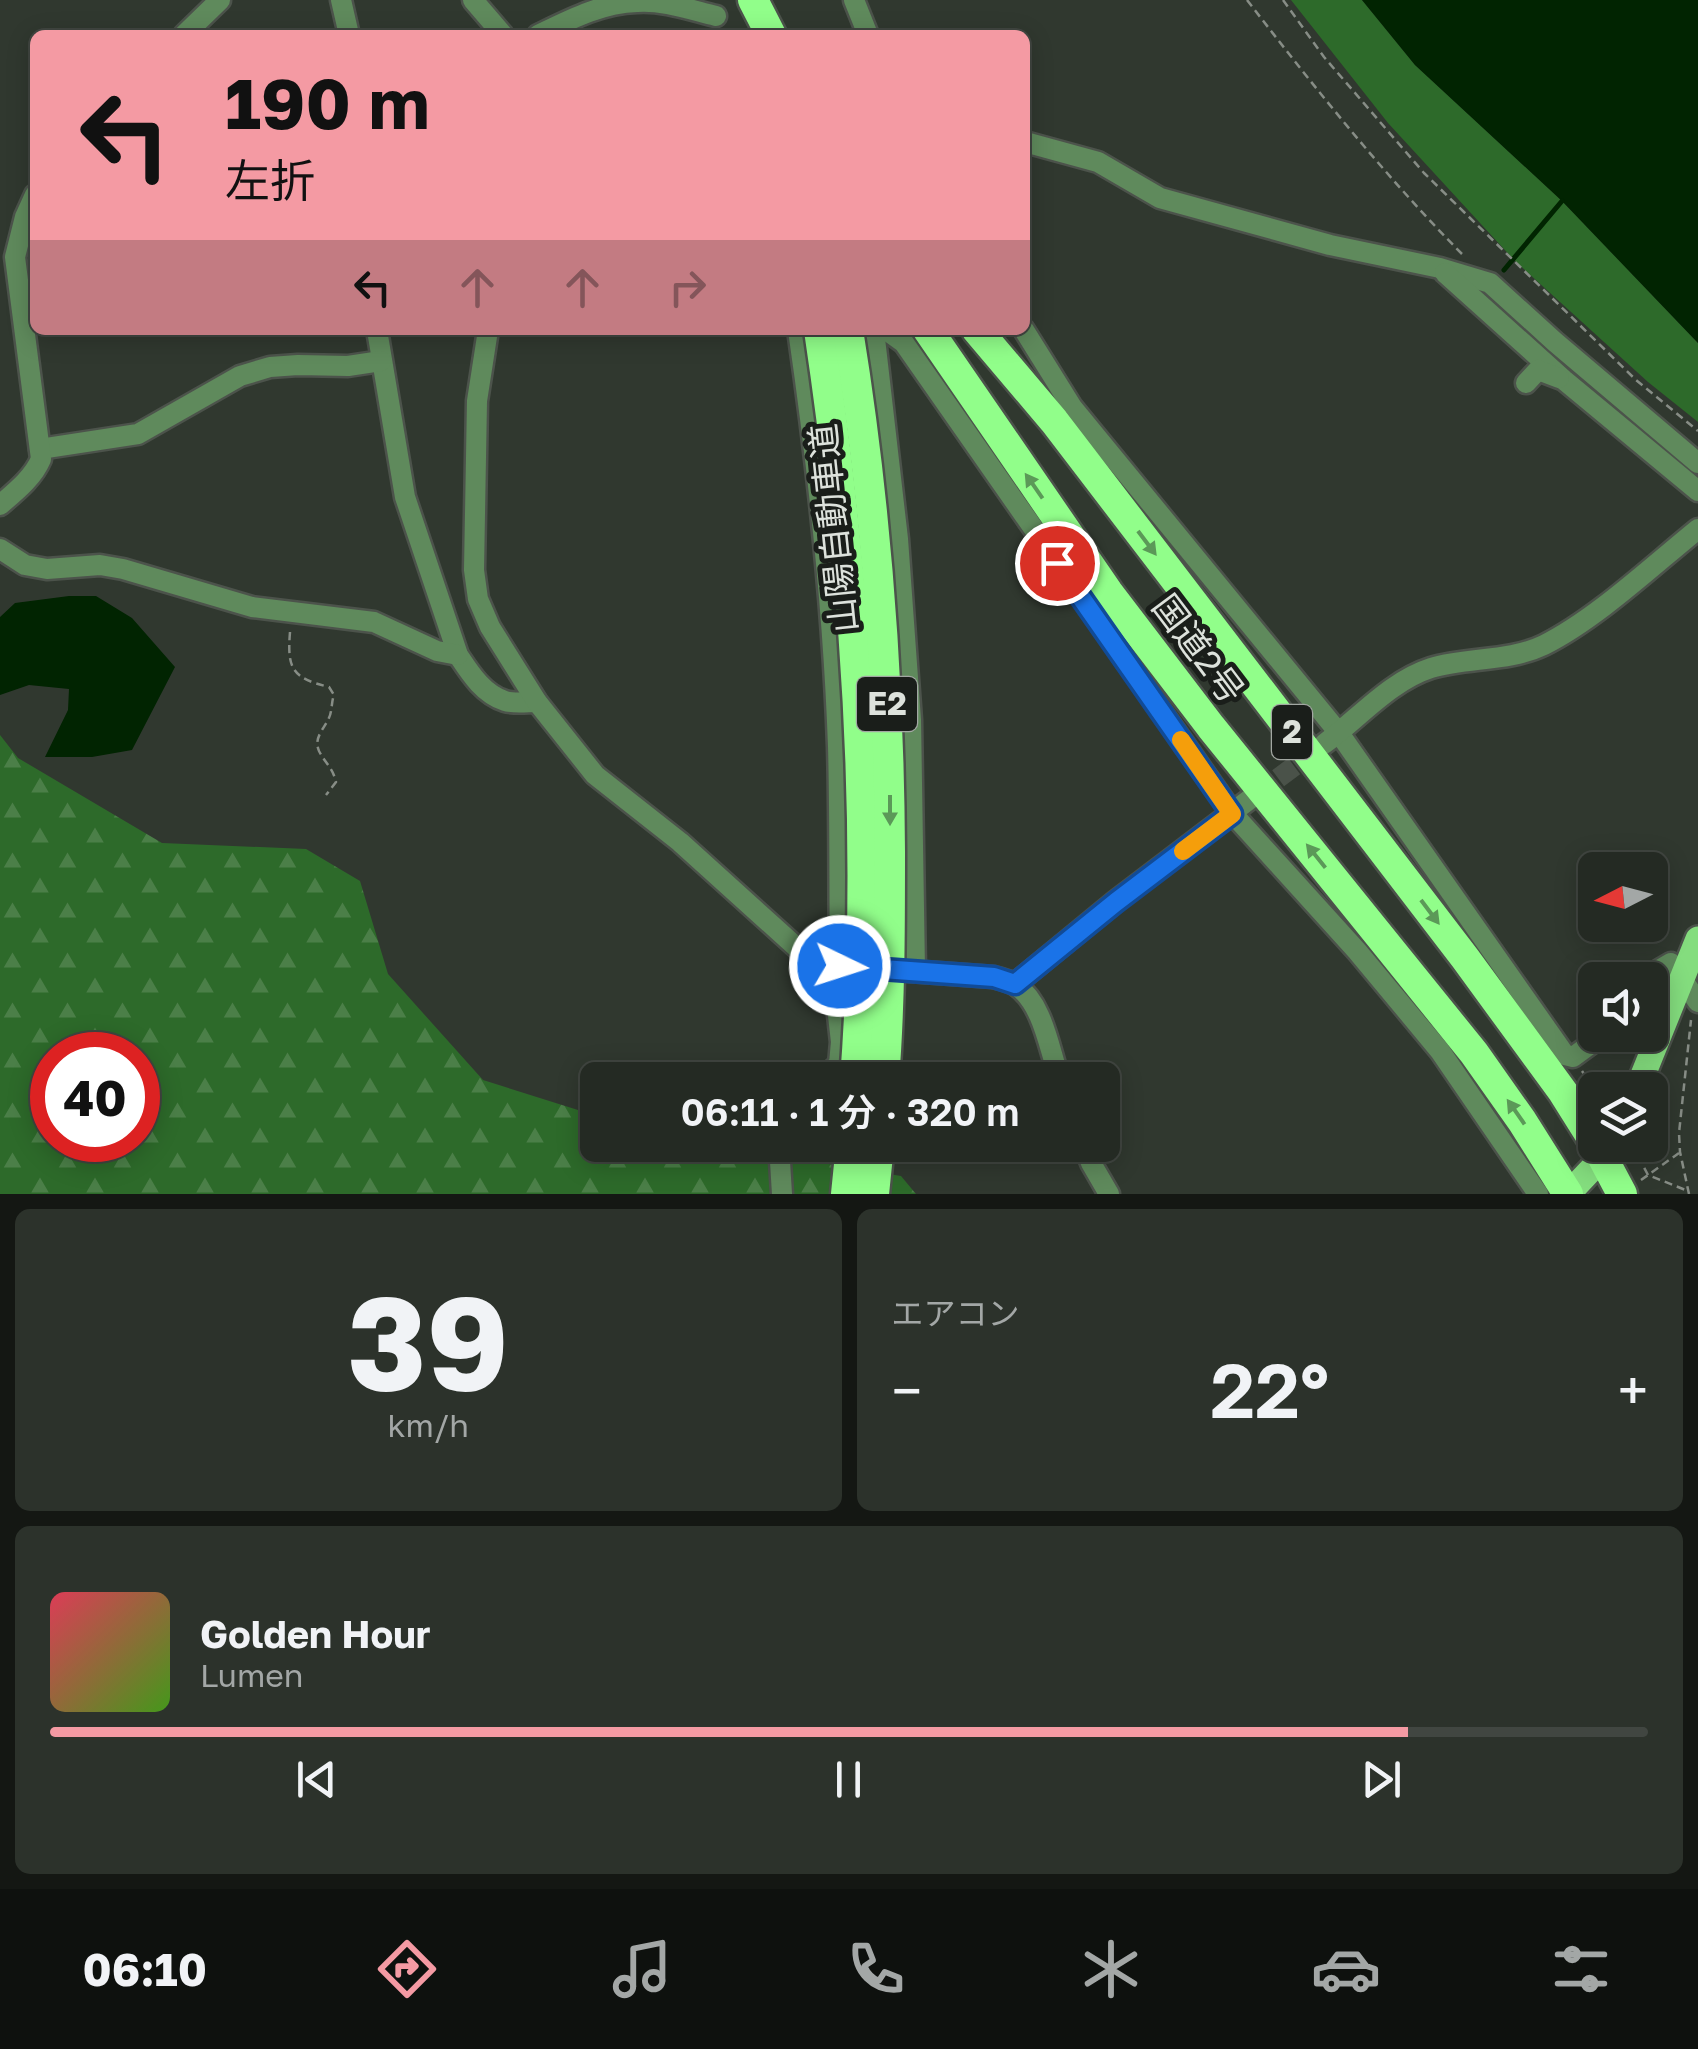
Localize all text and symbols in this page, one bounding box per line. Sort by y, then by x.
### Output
text: 190 m [225,60,430,144]
icon: left [60,70,190,200]
text: 左折 [225,153,315,207]
icon: left [345,260,400,315]
icon: ahead [450,260,505,315]
icon: ahead [555,260,610,315]
icon: right [660,260,715,315]
street label: 山陽自動車道 [801,421,865,635]
one-way arrow [1025,473,1044,500]
pin [1015,521,1100,606]
one-way arrow [1137,529,1158,555]
icon: arrive [1030,536,1085,591]
street label: 国道2号 [1144,586,1253,711]
road number: E2 [857,677,917,731]
road number: 2 [1272,705,1312,759]
one-way arrow [882,795,898,827]
one-way arrow [1306,843,1327,868]
north arrow [1578,852,1668,942]
map controls [1578,852,1668,1162]
one-way arrow [1419,899,1440,925]
position arrow [788,914,892,1018]
button: sound [1578,962,1668,1052]
speed limit sign: 40 [30,1032,160,1162]
button: layers [1578,1072,1668,1162]
text: 06:11 · 1 分 · 320 m [680,1089,1020,1134]
one-way arrow [1507,1098,1525,1125]
text: 39 [347,1263,509,1419]
text: エアコン [892,1294,1020,1332]
text: 22° [1210,1344,1329,1435]
text: − [892,1357,922,1423]
text: + [1618,1357,1648,1423]
text: km/h [388,1406,469,1444]
text: Golden Hour [200,1611,431,1656]
text: Lumen [200,1656,304,1694]
icon: previous [289,1752,344,1807]
icon: pause [821,1752,876,1807]
icon: next [1354,1752,1409,1807]
icon: directions [372,1934,442,2004]
icon: music [607,1934,677,2004]
icon: phone [841,1934,911,2004]
icon: climate [1076,1934,1146,2004]
icon: car [1311,1934,1381,2004]
icon: filters [1546,1934,1616,2004]
text: 06:10 [82,1942,207,1996]

